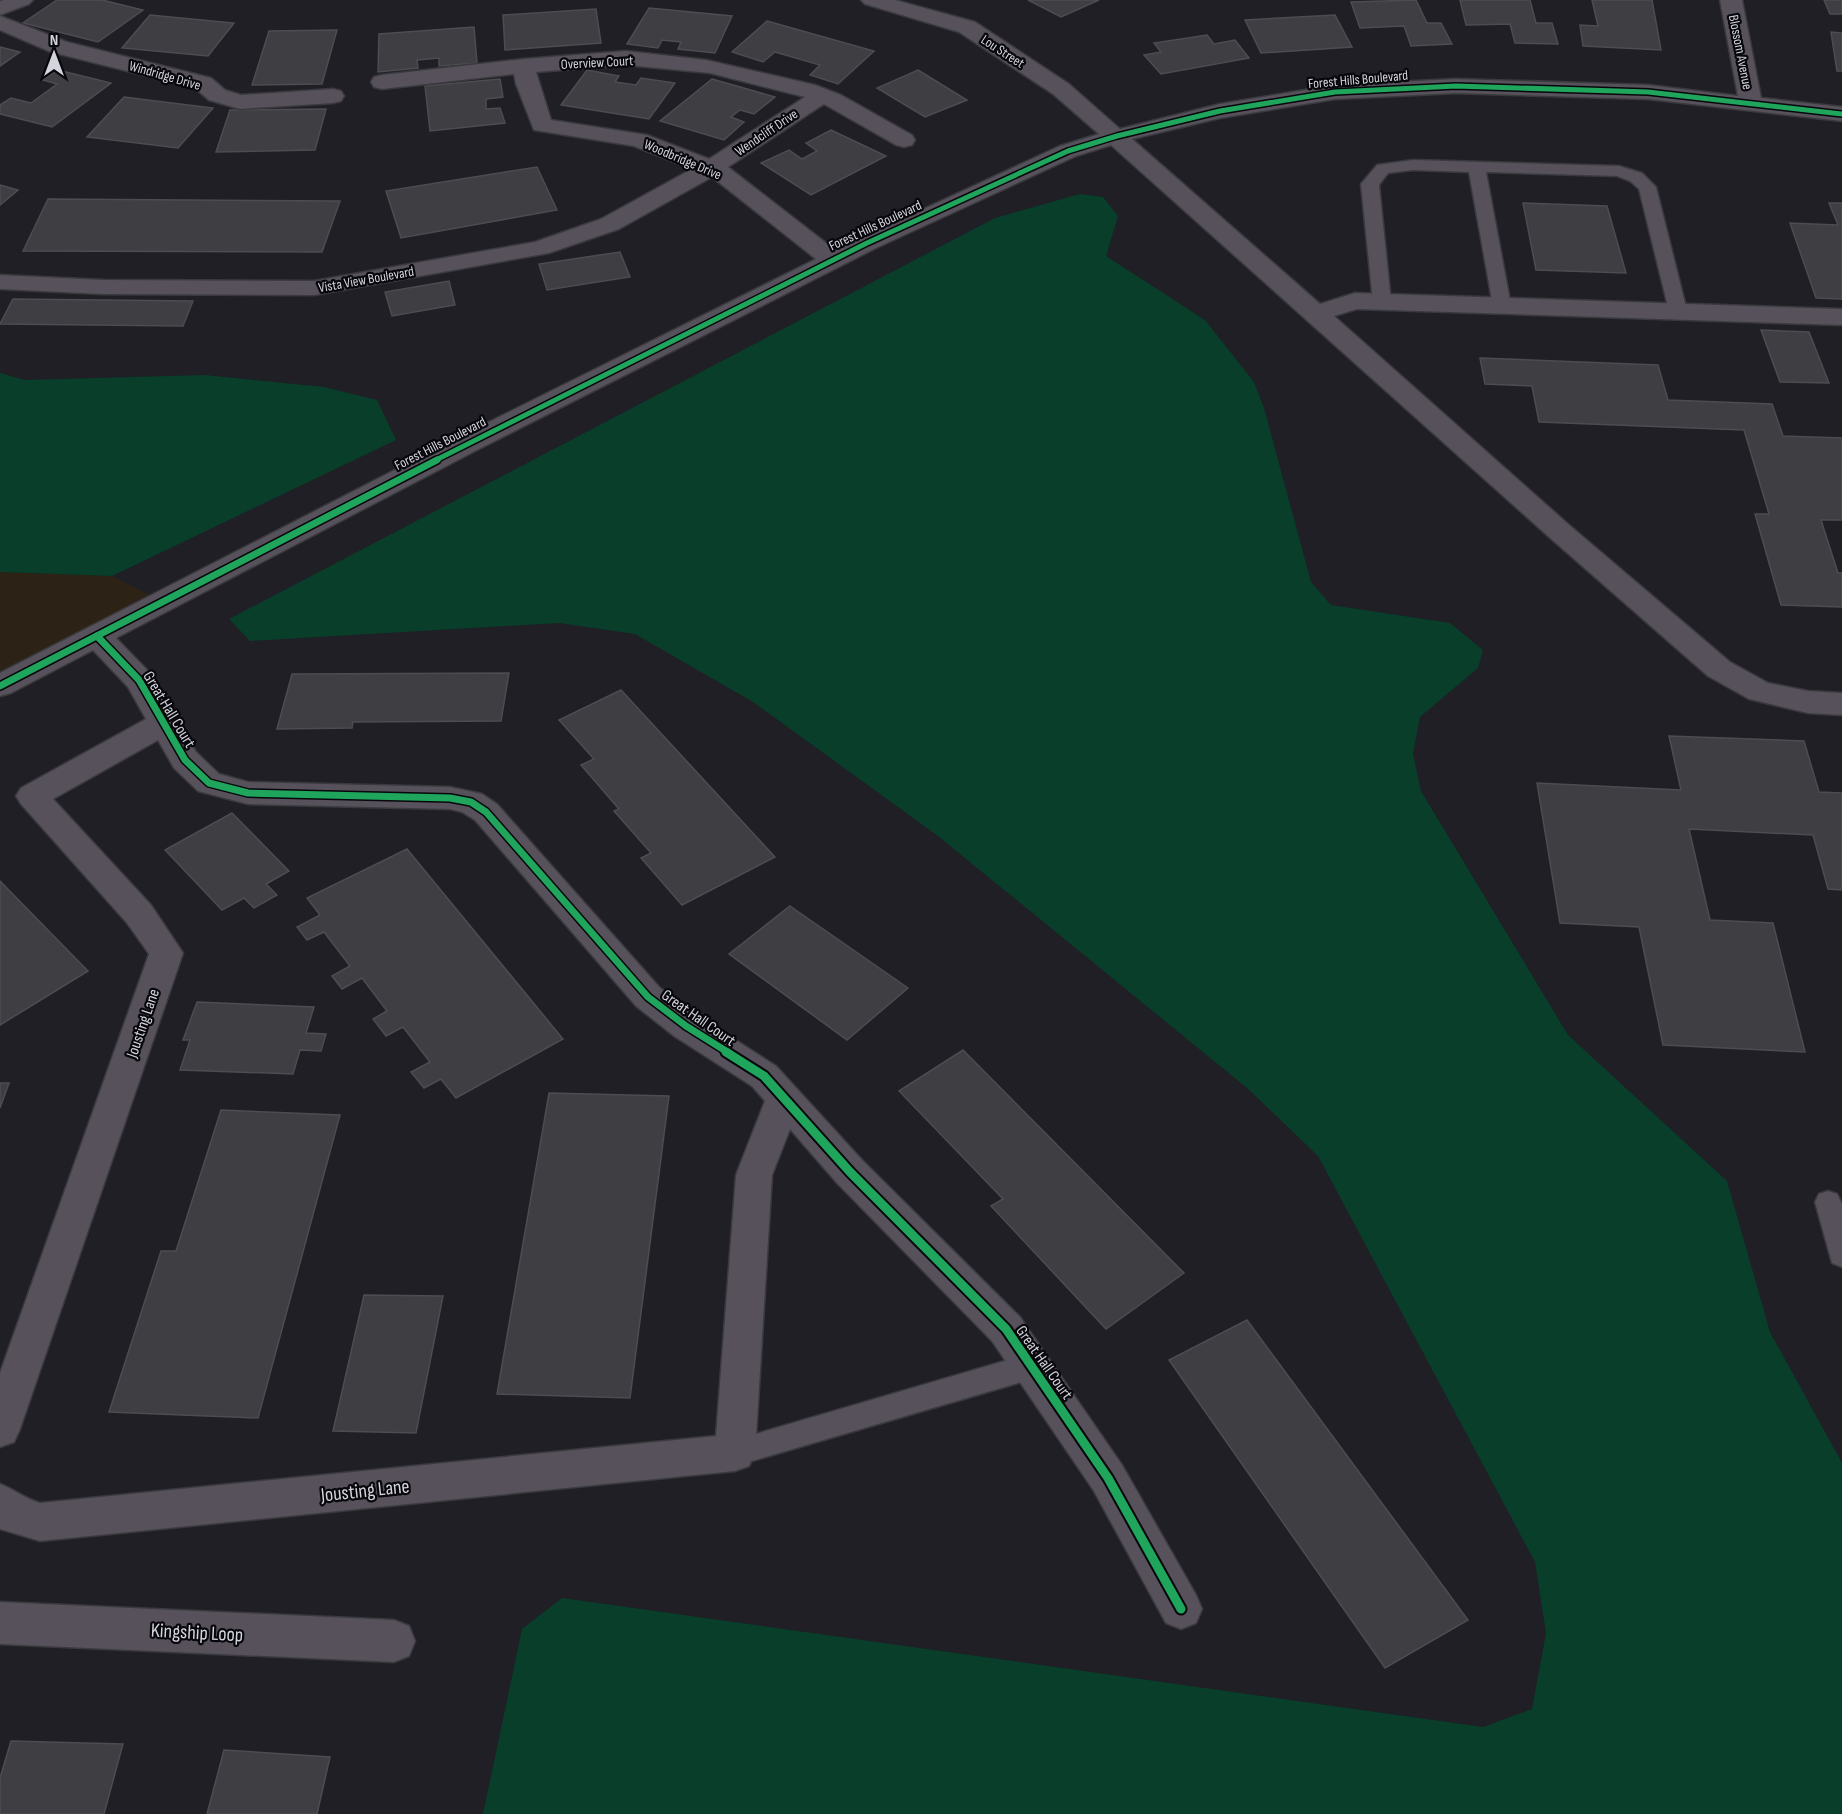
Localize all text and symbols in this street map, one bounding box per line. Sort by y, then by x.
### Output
street label: Blossom Avenue [1725,13,1756,91]
north arrow [24,24,84,84]
text: N [50,31,58,50]
street label: Lou Street [978,31,1028,72]
street label: Overview Court [560,52,634,73]
street label: Windridge Drive [127,57,203,94]
street label: Forest Hills Boulevard [1307,67,1409,92]
street label: Wendcliff Drive [732,105,801,160]
street label: Woodbridge Drive [642,136,724,183]
street label: Forest Hills Boulevard [826,196,924,254]
street label: Vista View Boulevard [317,263,415,296]
street label: Forest Hills Boulevard [392,413,489,474]
street label: Great Hall Court [138,668,199,752]
street label: Great Hall Court [658,986,739,1051]
street label: Jousting Lane [122,987,164,1061]
street label: Great Hall Court [1011,1322,1076,1404]
street label: Jousting Lane [319,1474,411,1508]
street label: Kingship Loop [150,1619,244,1647]

